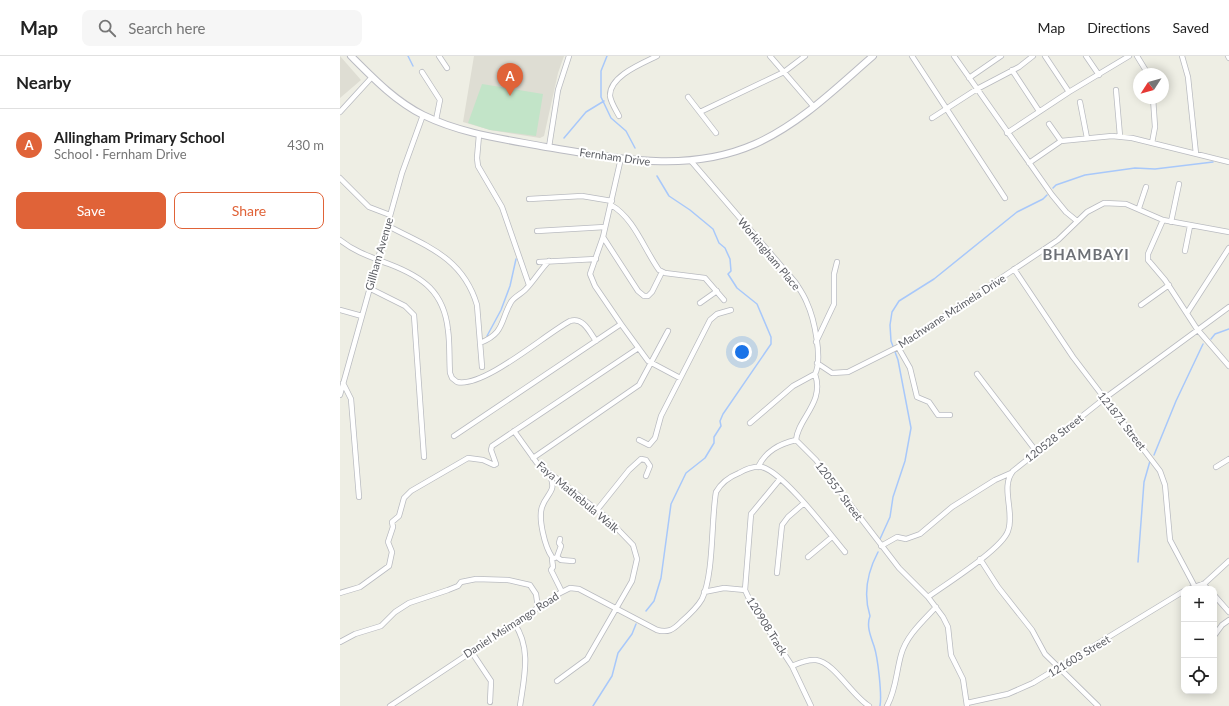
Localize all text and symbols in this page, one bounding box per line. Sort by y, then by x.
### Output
search box [82,10,362,46]
text: Map [20,16,58,39]
icon: search [96,17,118,39]
text: Search here [128,19,206,37]
text: Map [1038,19,1065,36]
text: Directions [1087,19,1150,36]
text: Saved [1172,19,1209,36]
pin: A [497,63,523,96]
north arrow [1133,68,1169,104]
text: Nearby [16,72,71,93]
text: Allingham Primary School [54,128,225,146]
text: A [24,137,34,153]
text: 430 m [287,137,324,153]
street label: Fernham Drive [579,145,652,168]
text: School · Fernham Drive [54,146,187,162]
button: Save [16,192,166,229]
button: Share [174,192,324,229]
street label: Workingham Place [735,215,803,293]
street label: Gillham Avenue [362,216,395,292]
district label: BHAMBAYI [1042,245,1130,263]
street label: Machwane Mzimela Drive [896,271,1008,350]
your location [732,342,752,362]
street label: 121871 Street [1096,389,1149,452]
street label: 120528 Street [1022,411,1085,464]
street label: Faya Mathebula Walk [535,458,622,535]
street label: 120557 Street [813,459,866,523]
map controls [1181,586,1217,694]
button: + [1181,586,1217,622]
street label: Daniel Msimango Road [461,589,561,660]
street label: 120908 Track [744,594,791,658]
button: − [1181,622,1217,658]
street label: 121603 Street [1045,632,1112,679]
button: locate [1181,658,1217,694]

